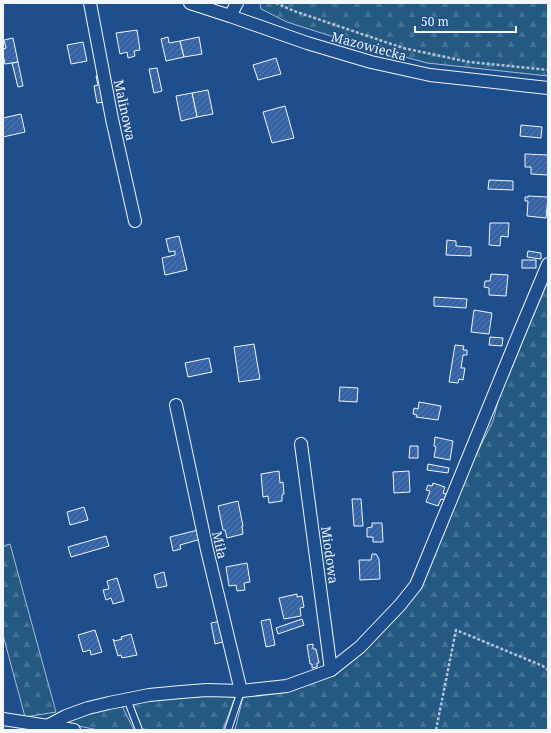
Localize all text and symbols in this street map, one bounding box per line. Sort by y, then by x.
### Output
scale bar [415,8,516,34]
text: 50 m [421,13,449,30]
street label: Mazowiecka [329,27,409,65]
street label: Malinowa [110,78,140,142]
street label: Miodowa [317,525,343,585]
street label: Miła [208,529,232,561]

